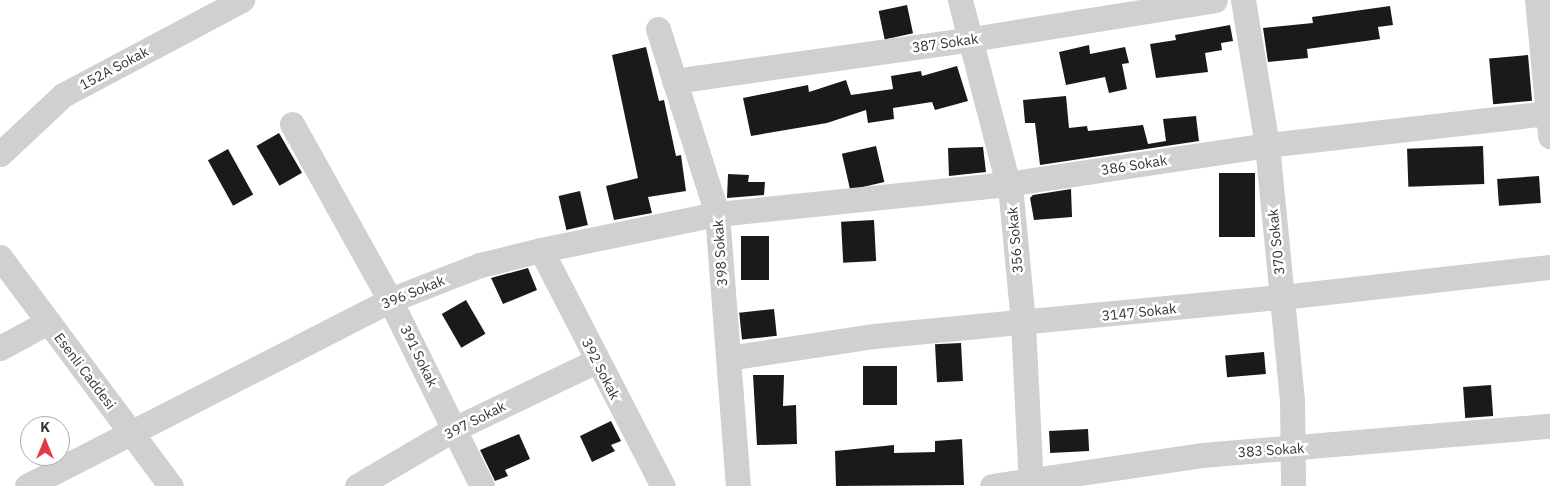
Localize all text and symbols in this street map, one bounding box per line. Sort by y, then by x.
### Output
street label: 387 Sokak [911,30,979,56]
street label: 152A Sokak [77,43,151,93]
street label: 386 Sokak [1100,151,1168,179]
street label: 356 Sokak [1004,206,1026,274]
street label: 370 Sokak [1264,208,1288,276]
street label: 398 Sokak [709,219,731,287]
street label: 396 Sokak [379,272,447,312]
street label: 3147 Sokak [1101,300,1177,324]
street label: 391 Sokak [397,322,441,390]
street label: Esenli Caddesi [51,329,119,413]
street label: 392 Sokak [578,335,624,403]
street label: 397 Sokak [441,397,509,443]
north arrow [20,416,70,466]
text: K [40,418,50,436]
street label: 383 Sokak [1237,439,1305,461]

